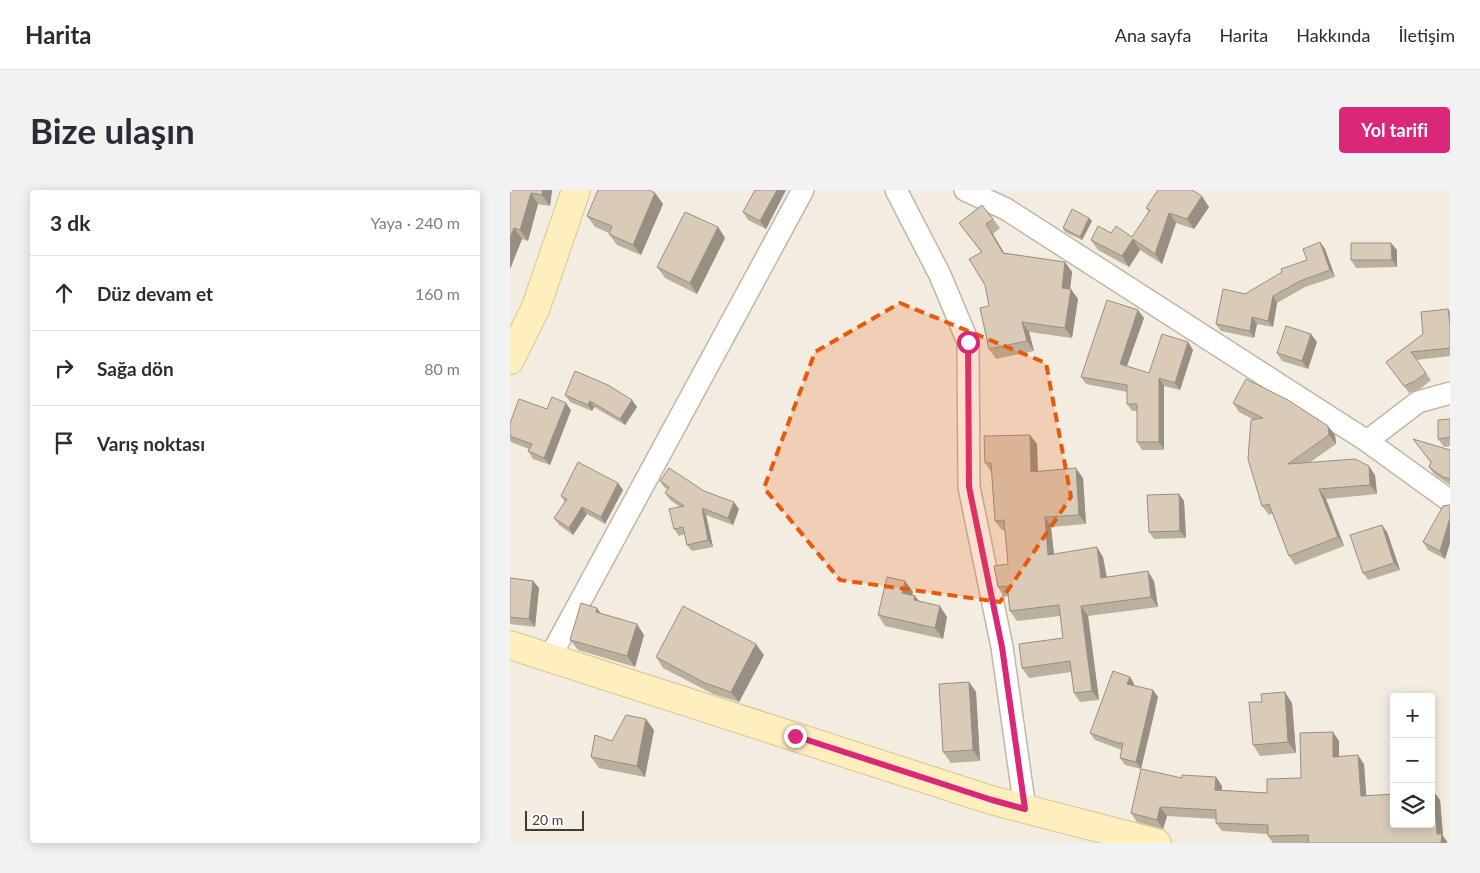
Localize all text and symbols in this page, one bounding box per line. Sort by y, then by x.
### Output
text: Harita [25,20,92,49]
text: Ana sayfa [1115,24,1192,46]
text: Harita [1220,24,1268,46]
text: Hakkında [1296,24,1370,46]
text: İletişim [1398,24,1455,46]
button: Yol tarifi [1339,107,1450,153]
text: Bize ulaşın [30,109,195,151]
text: 3 dk [50,210,90,235]
text: Yaya · 240 m [371,213,460,232]
icon: ahead [50,279,78,307]
text: Düz devam et [97,282,213,305]
text: 160 m [415,284,460,303]
route start [957,331,980,354]
icon: right [50,354,78,382]
text: Sağa dön [97,357,174,380]
text: 80 m [424,359,460,378]
icon: arrive [50,429,78,457]
text: Varış noktası [97,432,205,455]
map controls [1390,693,1435,828]
button: + [1390,693,1435,738]
route end [784,725,807,748]
button: − [1390,738,1435,783]
button: layers [1390,783,1435,828]
scale bar [525,808,584,831]
text: 20 m [532,811,563,828]

